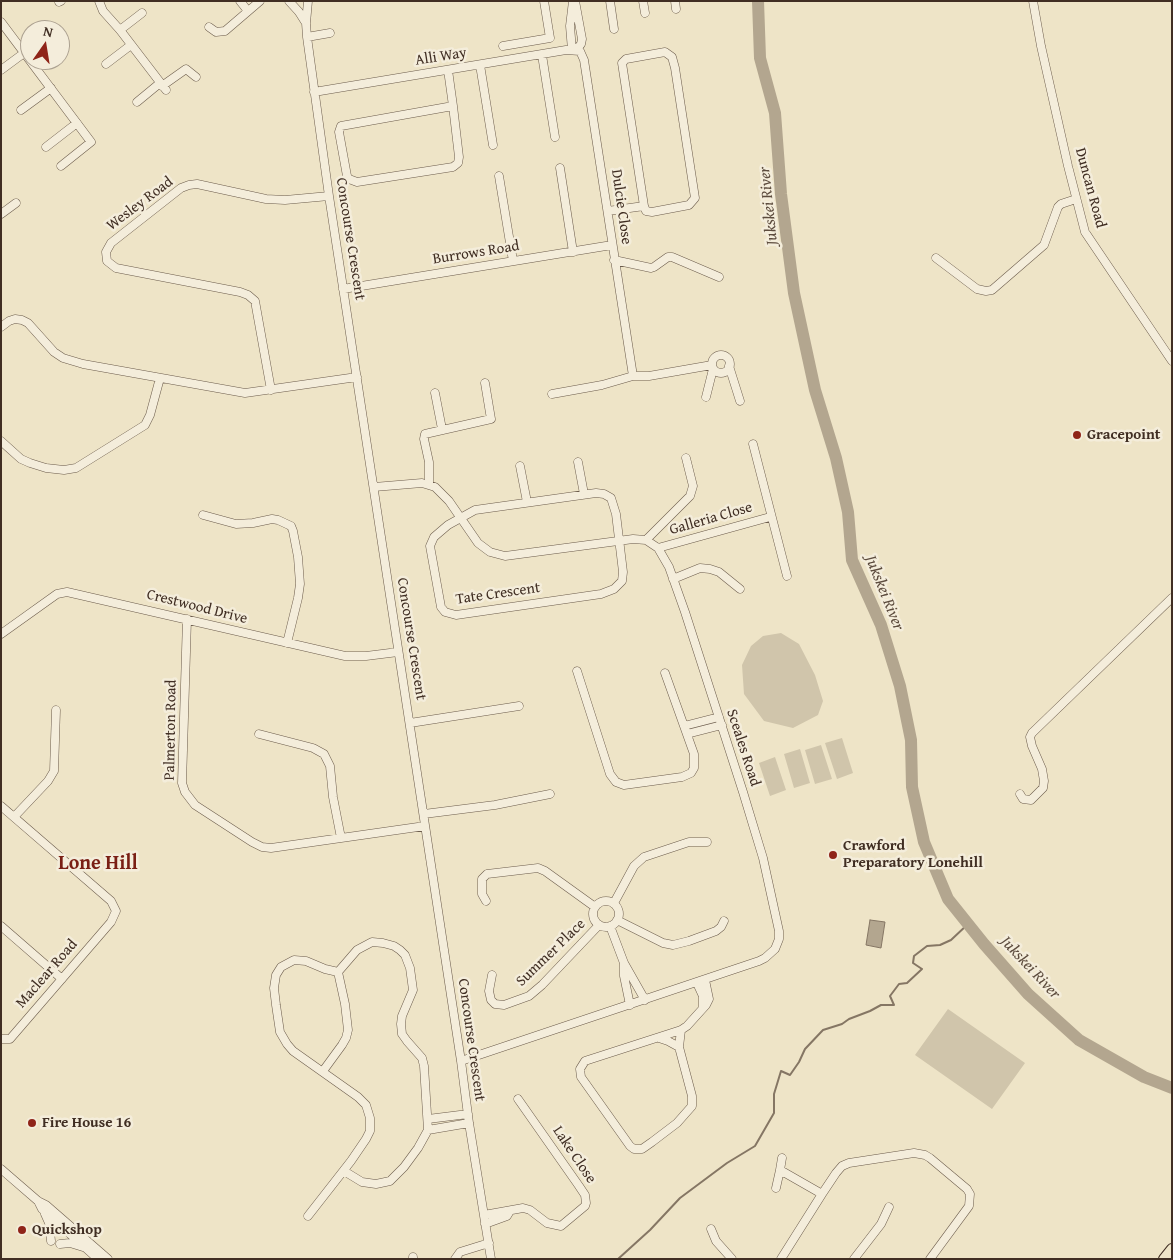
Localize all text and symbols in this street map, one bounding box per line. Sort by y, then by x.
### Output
north arrow [20,20,70,70]
text: N [41,21,55,42]
street label: Alli Way [414,44,468,70]
street label: Duncan Road [1071,146,1109,230]
water label: Jukskei River [755,166,783,246]
street label: Dulcie Close [607,168,635,246]
street label: Wesley Road [103,173,177,235]
street label: Concourse Crescent [331,177,369,301]
street label: Burrows Road [431,237,521,269]
place label: Gracepoint [1087,426,1161,444]
marker: Gracepoint [1071,429,1083,441]
street label: Galleria Close [668,499,754,539]
water label: Jukskei River [860,553,908,633]
street label: Concourse Crescent [392,577,430,701]
street label: Tate Crescent [455,579,541,609]
street label: Crestwood Drive [145,586,249,628]
street label: Palmerton Road [161,679,181,781]
street label: Sceales Road [722,707,764,789]
place label: Crawford Preparatory Lonehill [843,837,983,872]
marker: Crawford Preparatory Lonehill [827,849,839,861]
district label: Lone Hill [58,852,138,876]
street label: Summer Place [513,915,589,991]
water label: Jukskei River [996,933,1064,1003]
street label: Maclear Road [12,936,82,1012]
street label: Concourse Crescent [453,978,489,1102]
place label: Fire House 16 [42,1114,131,1132]
marker: Fire House 16 [26,1117,38,1129]
street label: Lake Close [548,1123,600,1187]
place label: Quickshop [32,1221,102,1239]
marker: Quickshop [16,1224,28,1236]

